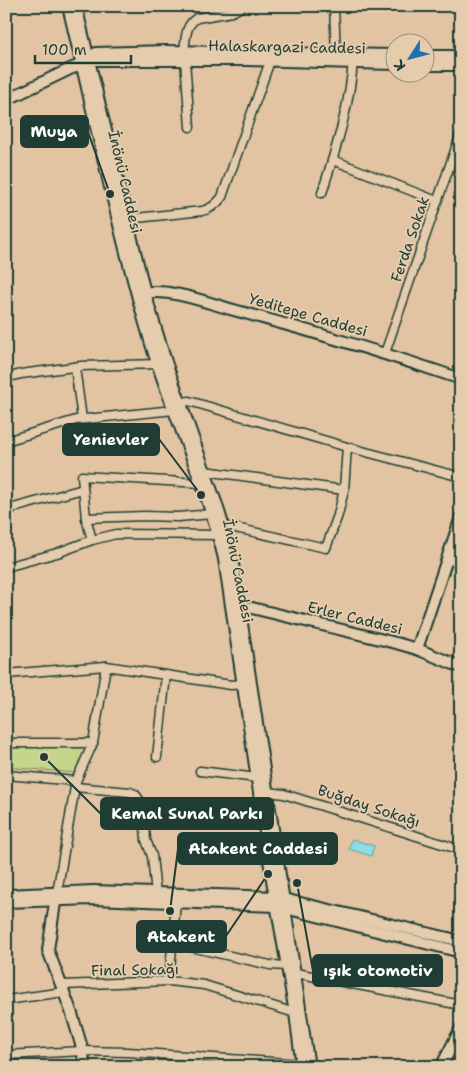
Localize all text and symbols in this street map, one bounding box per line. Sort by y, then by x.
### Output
scale bar [35,32,131,64]
north arrow [384,32,434,82]
street label: Halaskargazi Caddesi [208,36,366,58]
text: 100 m [42,40,87,60]
text: K [389,56,410,75]
callout: Muya [21,116,88,147]
text: Muya [31,121,78,142]
street label: İnönü Caddesi [103,128,147,236]
street label: Ferda Sokak [386,193,434,285]
street label: Yeditepe Caddesi [246,288,370,342]
callout: Yenievler [63,424,159,455]
text: Yenievler [73,429,149,450]
street label: İnönü Caddesi [218,517,258,625]
street label: Erler Caddesi [306,597,404,639]
street label: Buğday Sokağı [315,780,423,832]
callout: Kemal Sunal Parkı [101,798,273,829]
text: Kemal Sunal Parkı [111,803,263,824]
callout: Atakent Caddesi [178,833,337,864]
text: Atakent Caddesi [188,838,328,859]
callout: Atakent [137,921,226,952]
text: Atakent [147,926,216,947]
callout: ışık otomotiv [313,955,442,986]
street label: Final Sokağı [91,959,179,981]
text: ışık otomotiv [323,960,433,981]

